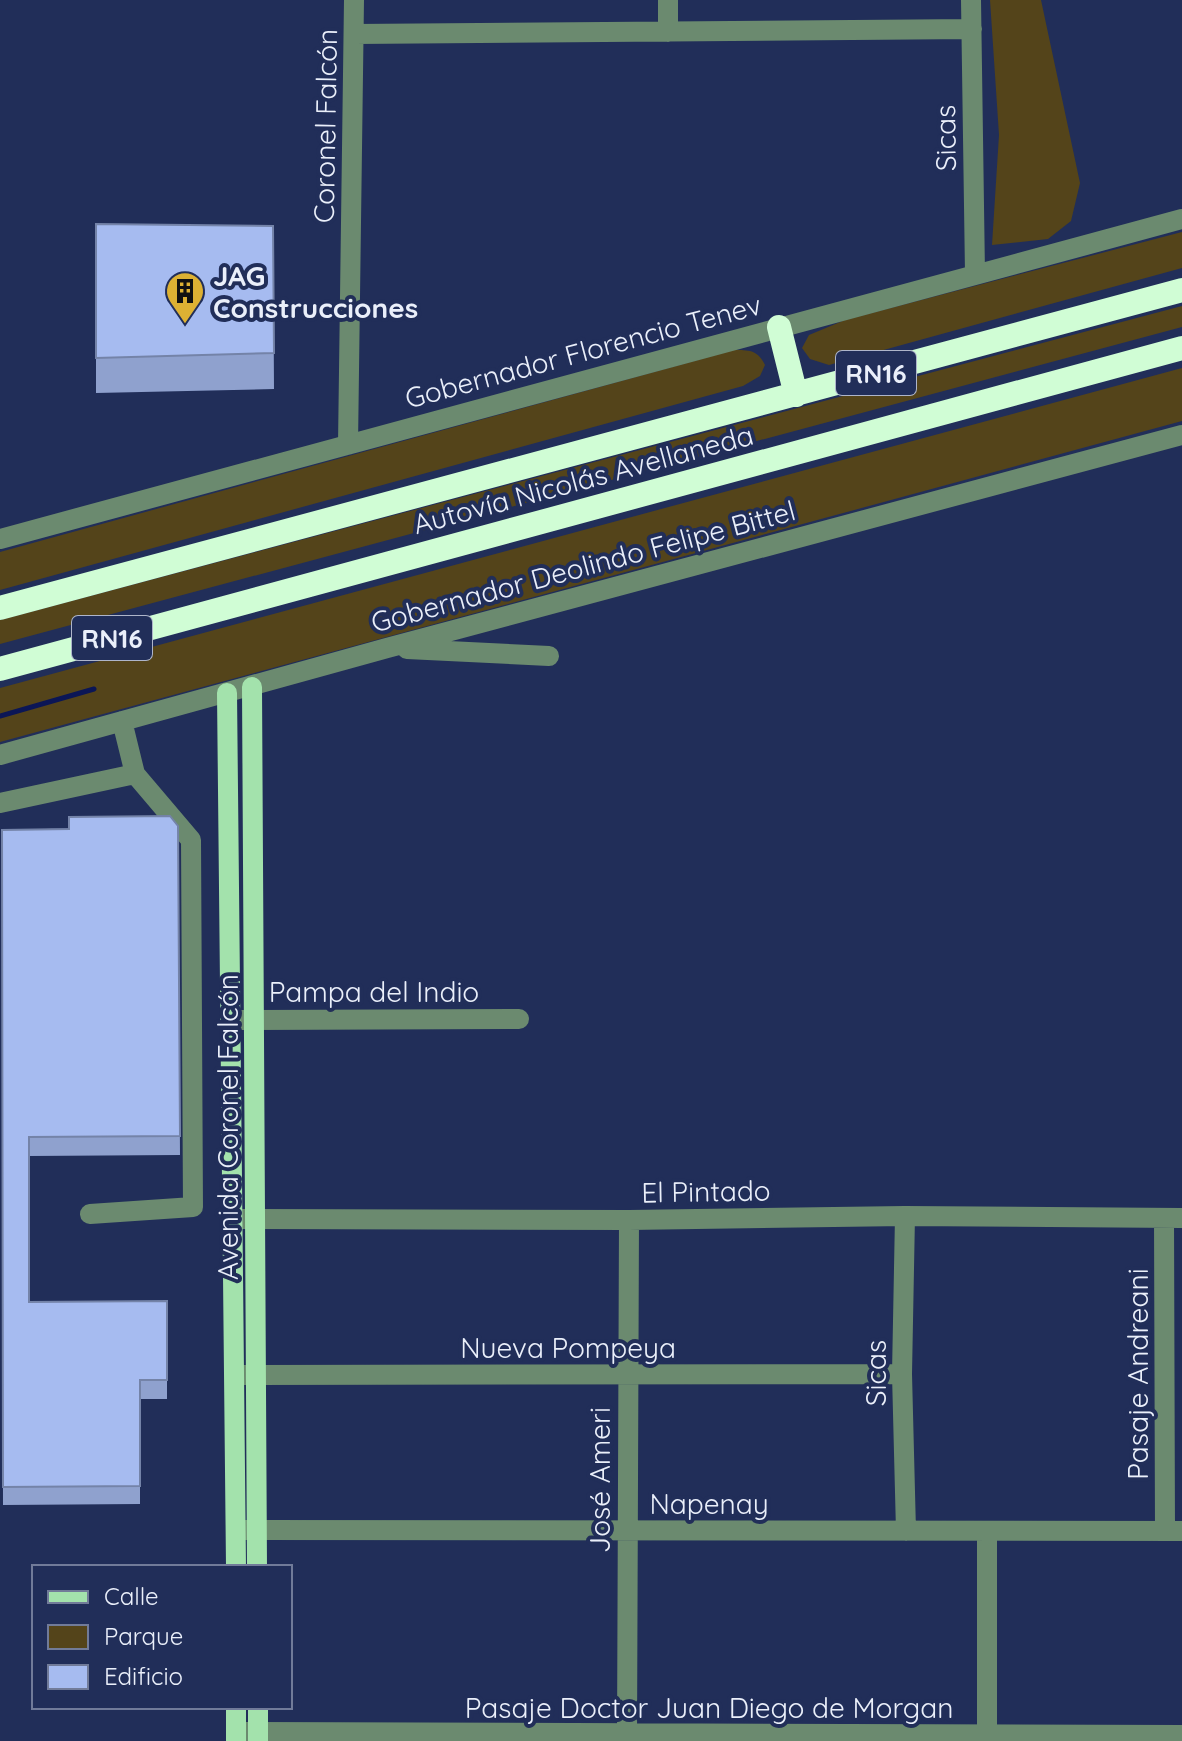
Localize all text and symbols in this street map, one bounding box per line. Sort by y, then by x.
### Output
street label: Coronel Falcón [306,29,344,223]
street label: Sicas [927,105,963,171]
place label: JAG Construcciones [213,258,418,325]
building icon: JAG Construcciones [164,270,206,325]
street label: Gobernador Florencio Tenev [401,287,765,415]
road number: RN16 [836,351,916,395]
street label: Autovía Nicolás Avellaneda [409,417,757,541]
street label: Gobernador Deolindo Felipe Bittel [367,492,799,640]
road number: RN16 [72,616,152,660]
street label: Avenida Coronel Falcón [210,974,245,1280]
street label: Pampa del Indio [269,974,479,1009]
street label: El Pintado [641,1172,771,1210]
street label: Pasaje Andreani [1120,1268,1155,1480]
street label: Nueva Pompeya [460,1330,676,1365]
street label: Sicas [858,1340,893,1406]
street label: José Ameri [582,1407,617,1553]
street label: Napenay [649,1486,769,1521]
legend [32,1565,292,1709]
text: Calle [104,1581,159,1611]
text: Parque [104,1621,183,1651]
text: Edificio [104,1661,183,1691]
street label: Pasaje Doctor Juan Diego de Morgan [465,1690,953,1725]

